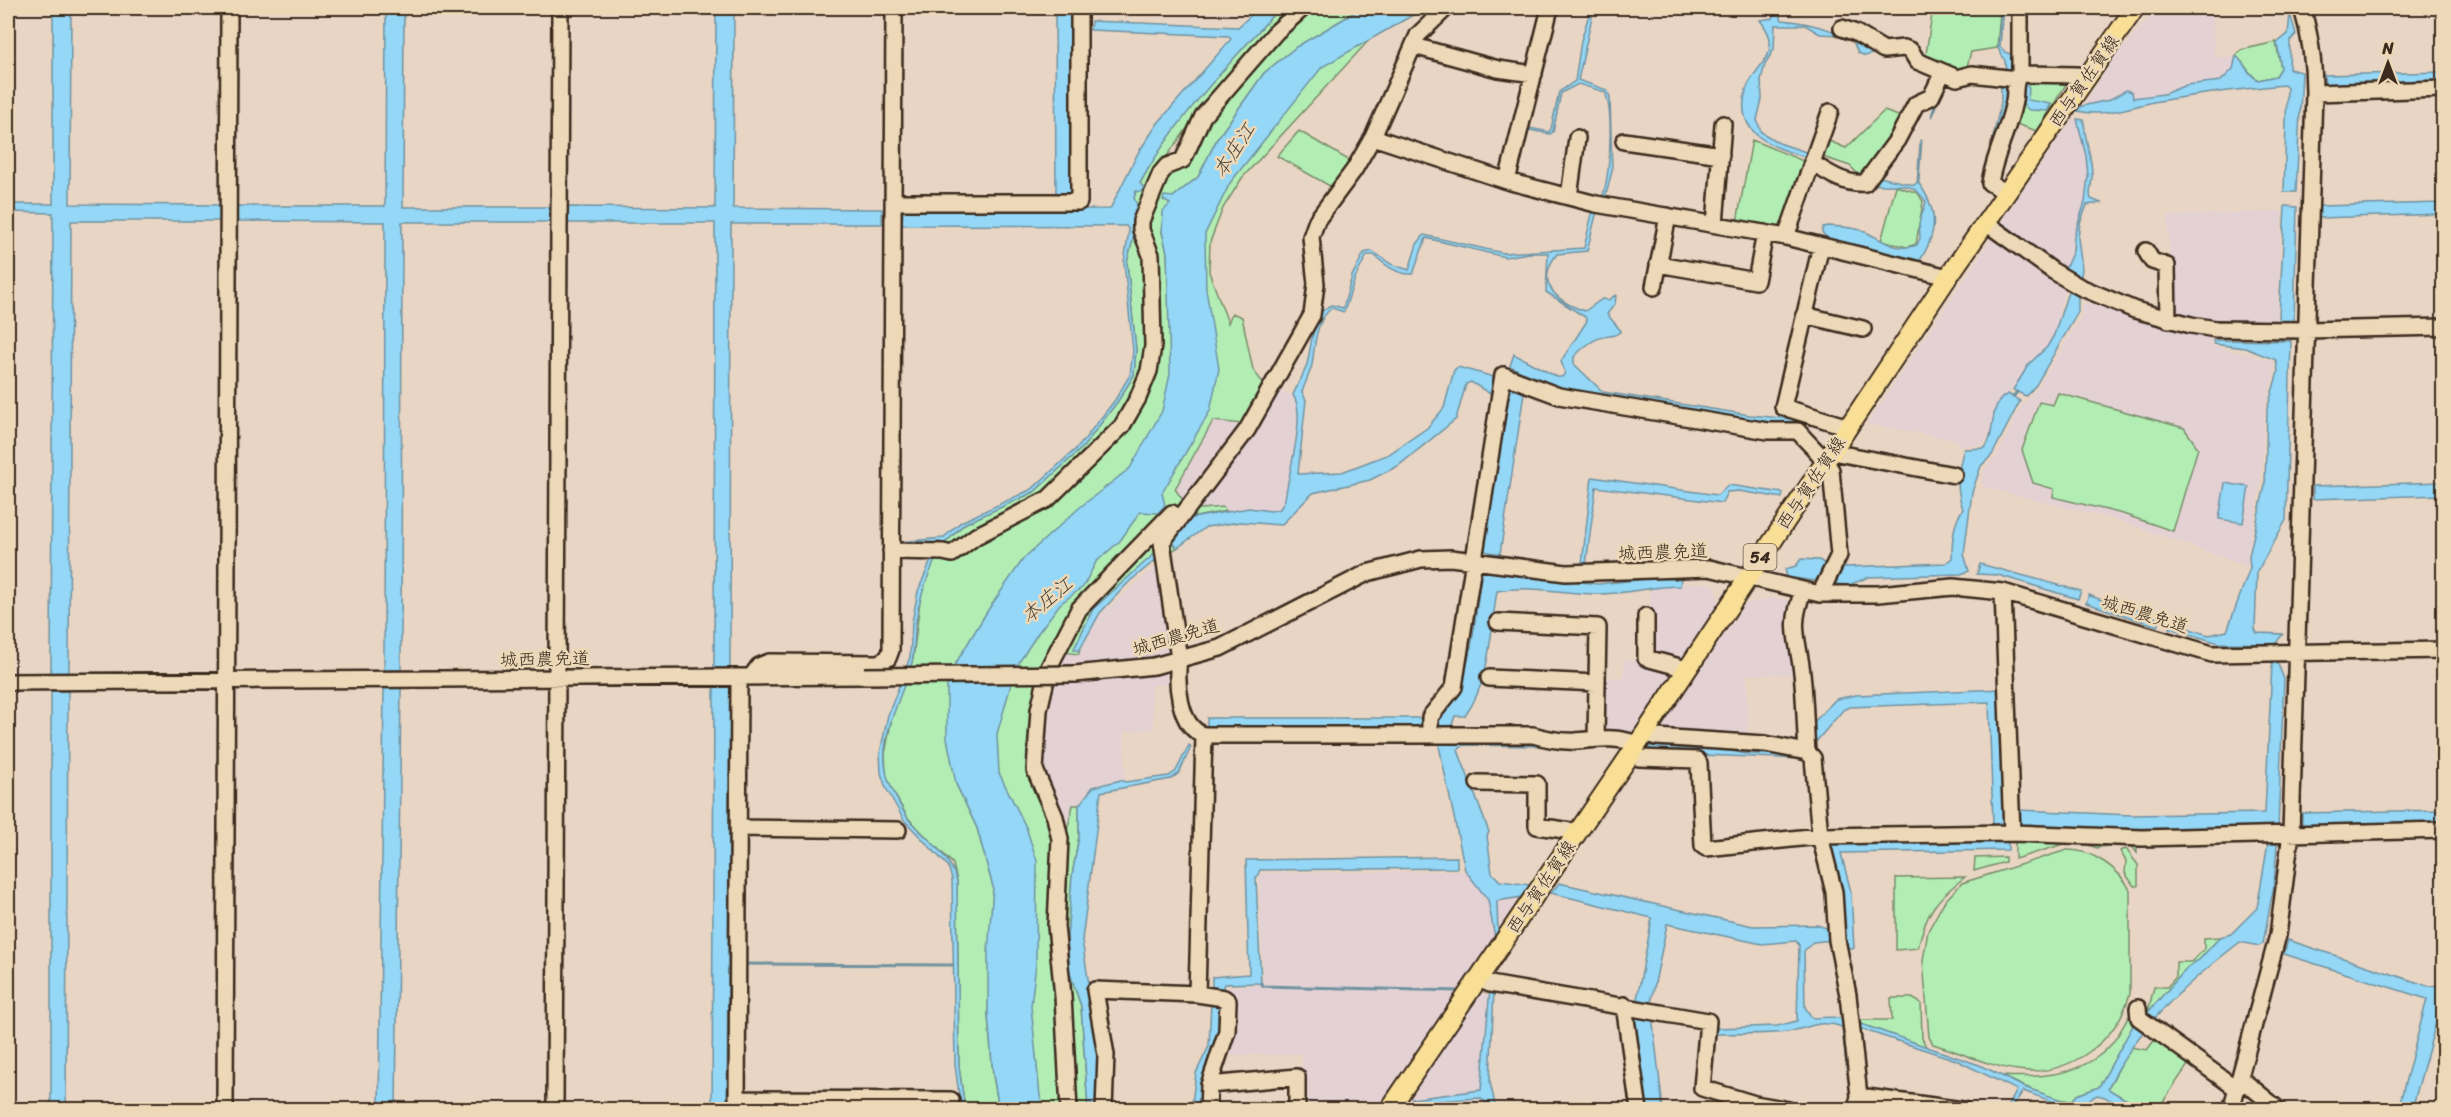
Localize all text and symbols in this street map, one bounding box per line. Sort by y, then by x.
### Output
street label: 西与賀佐賀線 [2040,28,2128,134]
north arrow [2358,33,2418,93]
text: N [2381,34,2394,63]
water label: 本庄江 [1203,114,1266,185]
street label: 西与賀佐賀線 [1768,429,1854,537]
street label: 城西農免道 [1617,534,1709,570]
road number: 54 [1744,544,1776,570]
water label: 本庄江 [1013,567,1082,632]
street label: 城西農免道 [2097,586,2193,642]
street label: 城西農免道 [1128,609,1224,665]
street label: 城西農免道 [500,642,590,676]
street label: 西与賀佐賀線 [1498,833,1584,941]

